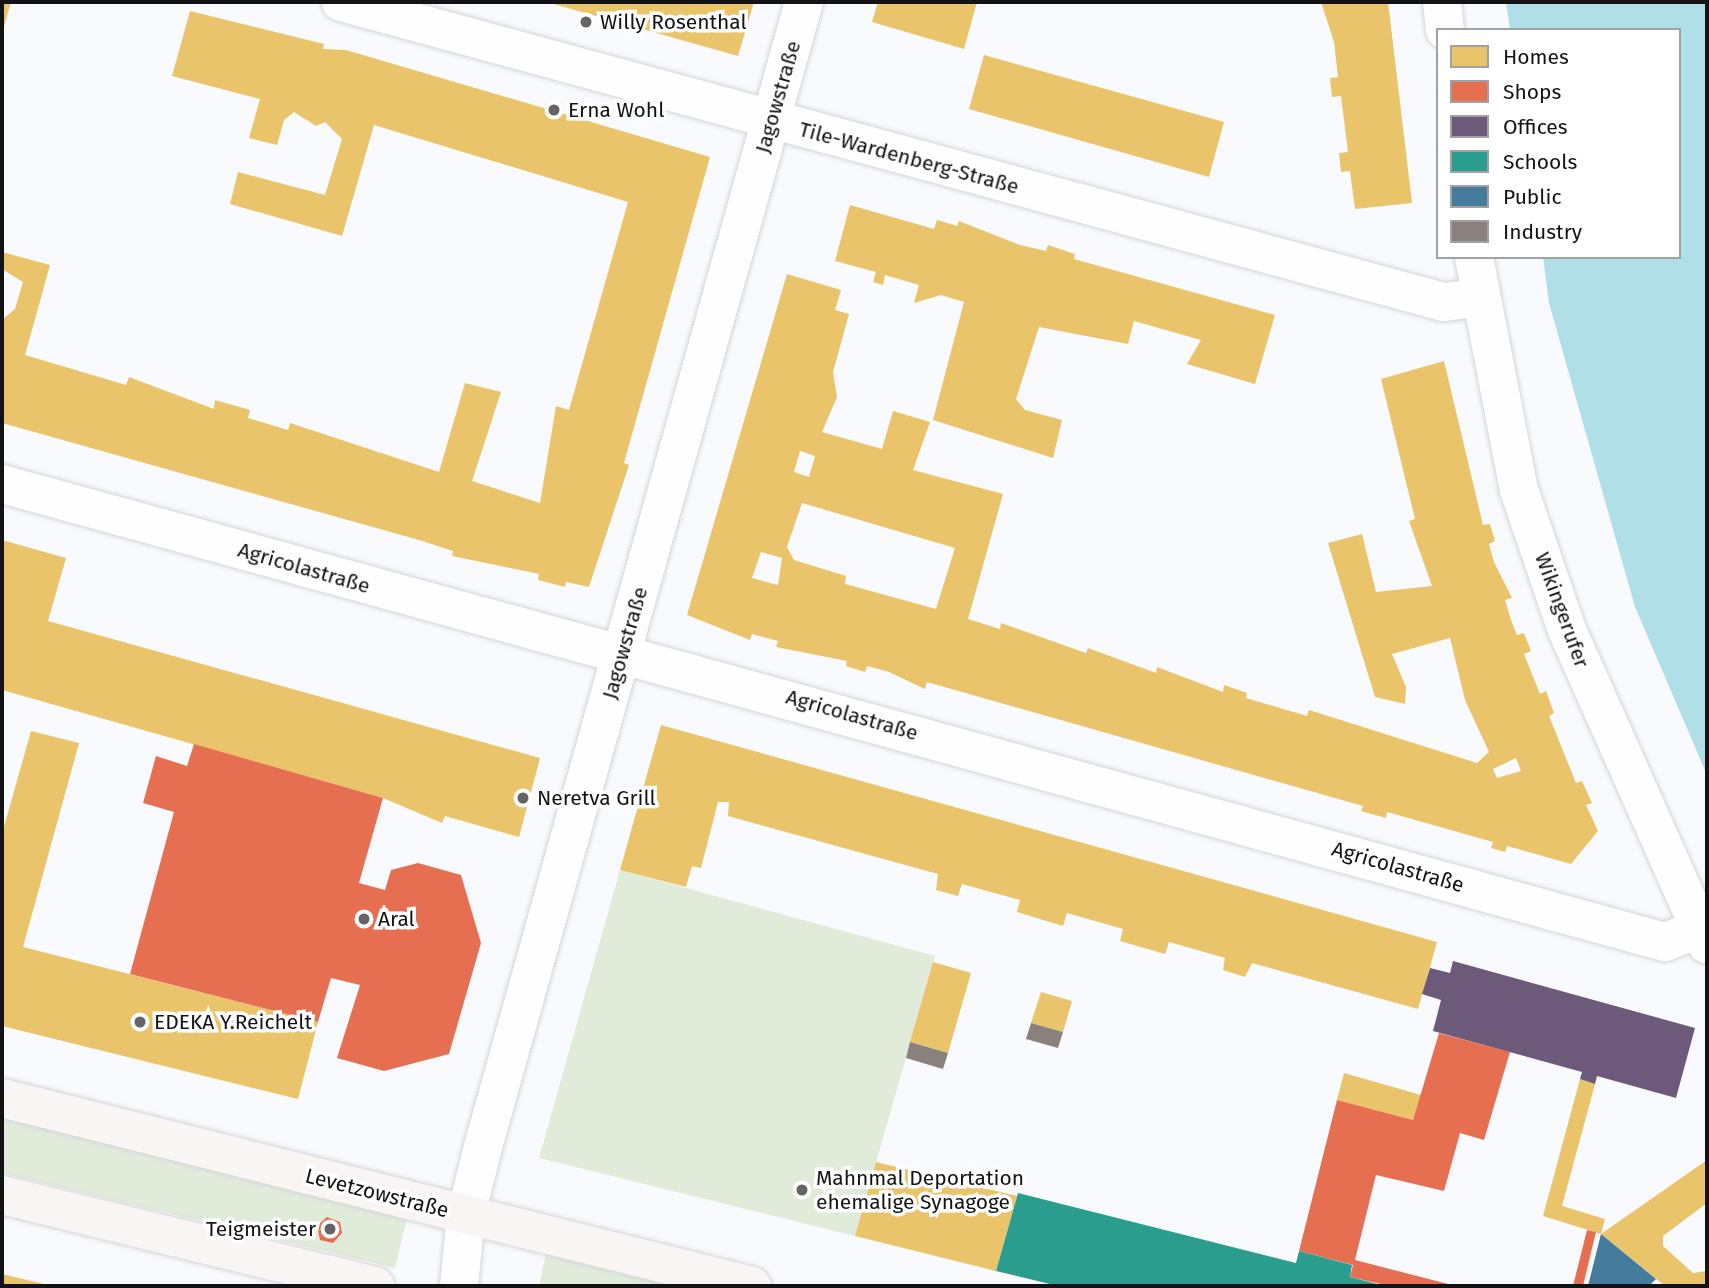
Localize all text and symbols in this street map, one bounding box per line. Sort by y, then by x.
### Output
place label: Willy Rosenthal [600,9,747,35]
marker: Willy Rosenthal [578,14,594,30]
legend [1436,28,1681,259]
street label: Jagowstraße [750,38,806,156]
text: Homes [1503,44,1569,70]
text: Shops [1503,79,1561,105]
place label: Erna Wohl [568,97,664,123]
marker: Erna Wohl [546,102,562,118]
text: Offices [1503,114,1568,140]
street label: Tile-Wardenberg-Straße [796,117,1022,199]
text: Schools [1503,149,1577,175]
text: Public [1503,184,1561,210]
text: Industry [1503,219,1582,245]
street label: Agricolastraße [235,537,373,599]
street label: Wikingerufer [1529,549,1595,671]
street label: Jagowstraße [597,584,653,702]
street label: Agricolastraße [783,684,921,746]
place label: Neretva Grill [537,785,656,811]
marker: Neretva Grill [515,790,531,806]
street label: Agricolastraße [1329,836,1467,898]
place label: Aral [378,906,415,932]
marker: Aral [356,911,372,927]
place label: EDEKA Y.Reichelt [154,1009,312,1035]
marker: EDEKA Y.Reichelt [132,1014,148,1030]
street label: Levetzowstraße [303,1163,451,1223]
place label: Mahnmal Deportation ehemalige Synagoge [816,1165,1024,1215]
marker: Mahnmal Deportation ehemalige Synagoge [794,1182,810,1198]
place label: Teigmeister [206,1216,316,1242]
marker: Teigmeister [322,1221,338,1237]

